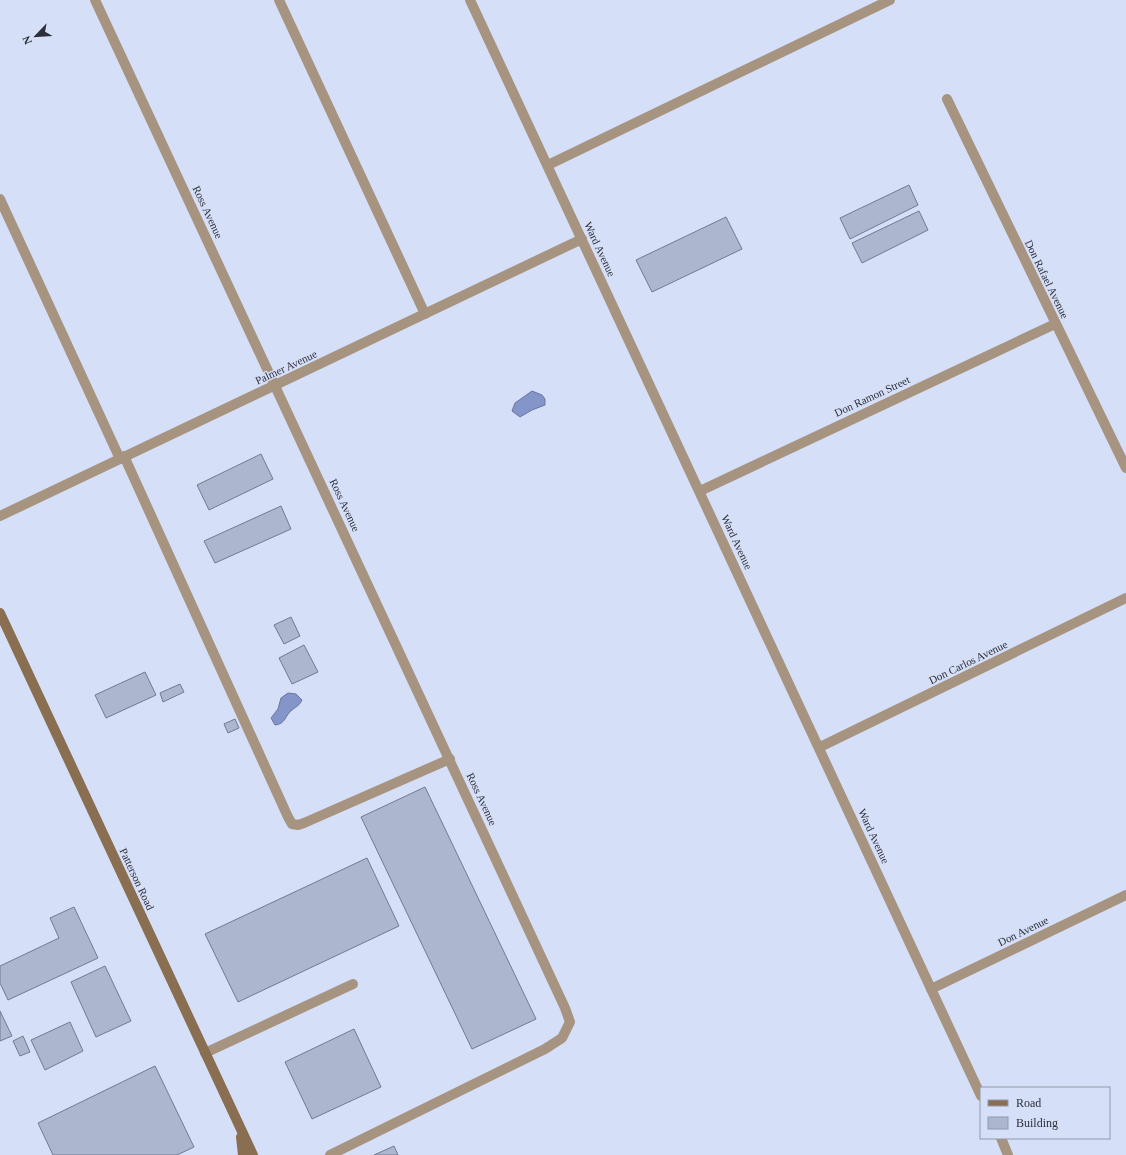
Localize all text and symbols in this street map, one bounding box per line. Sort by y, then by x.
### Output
north arrow [16,16,56,56]
text: N [20,34,34,46]
street label: Ross Avenue [191,184,226,240]
street label: Ward Avenue [582,220,618,278]
street label: Don Rafael Avenue [1023,238,1071,320]
street label: Palmer Avenue [253,347,319,387]
street label: Don Ramon Street [832,373,912,419]
street label: Ross Avenue [328,477,363,533]
street label: Ward Avenue [719,513,755,571]
street label: Don Carlos Avenue [927,638,1009,686]
street label: Ross Avenue [465,771,500,827]
street label: Ward Avenue [856,807,892,865]
street label: Patterson Road [117,846,157,912]
street label: Don Avenue [996,914,1050,948]
legend [980,1087,1110,1139]
text: Road [1016,1096,1041,1110]
text: Building [1016,1116,1058,1130]

